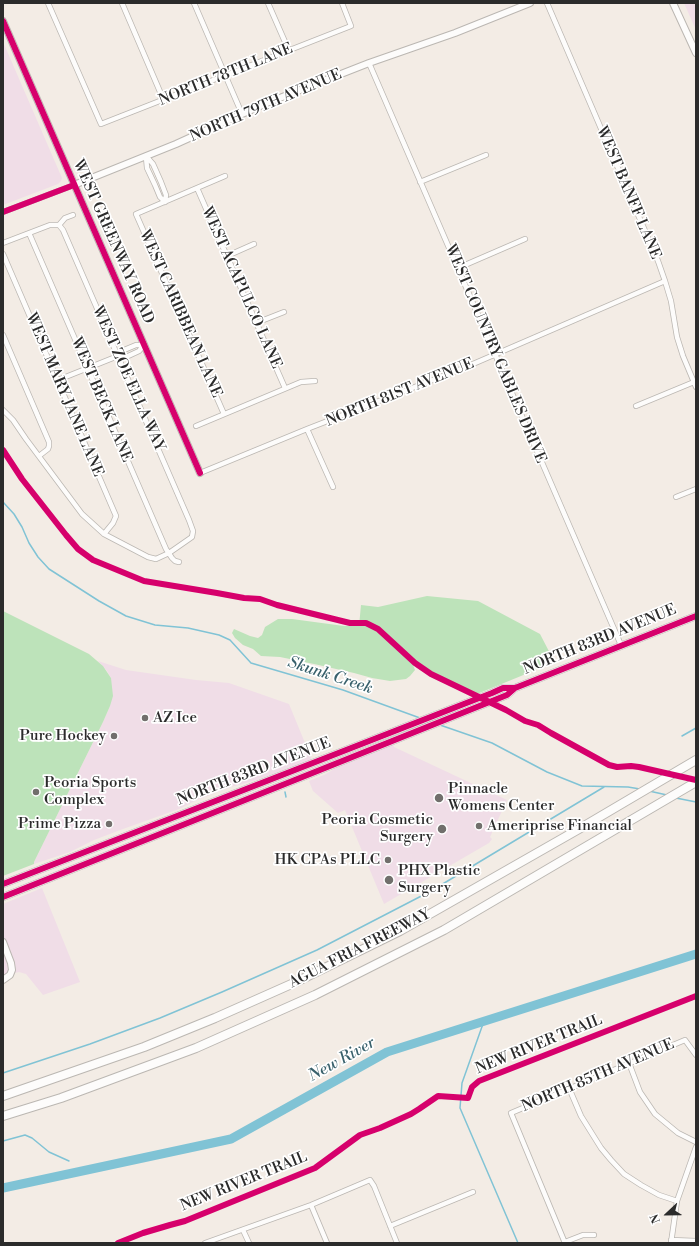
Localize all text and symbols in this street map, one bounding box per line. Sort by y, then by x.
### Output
street label: NORTH 78TH LANE [156,40,296,110]
street label: NORTH 79TH AVENUE [187,66,345,146]
street label: WEST BANFF LANE [592,124,664,262]
street label: WEST GREENWAY ROAD [69,157,157,327]
street label: WEST ACAPULCO LANE [197,204,285,372]
street label: WEST CARIBBEAN LANE [135,227,225,401]
street label: WEST COUNTRY GABLES DRIVE [441,242,549,466]
street label: WEST ZOE ELLA WAY [88,303,168,455]
street label: WEST MARY JANE LANE [21,310,107,480]
street label: WEST BECK LANE [67,335,135,465]
street label: NORTH 81ST AVENUE [323,355,477,431]
street label: NORTH 83RD AVENUE [521,601,679,679]
water label: Skunk Creek [285,653,375,699]
place label: AZ Ice [153,709,197,727]
marker: AZ Ice [140,713,150,723]
place label: Pure Hockey [20,727,106,745]
marker: Pure Hockey [109,731,119,741]
street label: NORTH 83RD AVENUE [174,734,334,810]
place label: Peoria Sports Complex [44,774,136,809]
place label: Pinnacle Womens Center [448,780,554,815]
marker: Peoria Sports Complex [31,787,41,797]
marker: Pinnacle Womens Center [433,792,445,804]
place label: Peoria Cosmetic Surgery [321,811,433,846]
place label: Prime Pizza [18,815,101,833]
place label: Ameriprise Financial [487,817,632,835]
marker: Prime Pizza [104,819,114,829]
marker: Ameriprise Financial [474,821,484,831]
marker: Peoria Cosmetic Surgery [436,823,448,835]
place label: HK CPAs PLLC [275,851,380,869]
marker: HK CPAs PLLC [383,855,393,865]
place label: PHX Plastic Surgery [398,862,480,897]
marker: PHX Plastic Surgery [383,874,395,886]
street label: AGUA FRIA FREEWAY [286,906,434,992]
street label: NEW RIVER TRAIL [473,1011,605,1079]
water label: New River [305,1034,379,1086]
street label: NORTH 85TH AVENUE [519,1036,677,1116]
street label: NEW RIVER TRAIL [178,1148,310,1216]
north arrow [647,1194,687,1234]
text: N [648,1212,664,1225]

